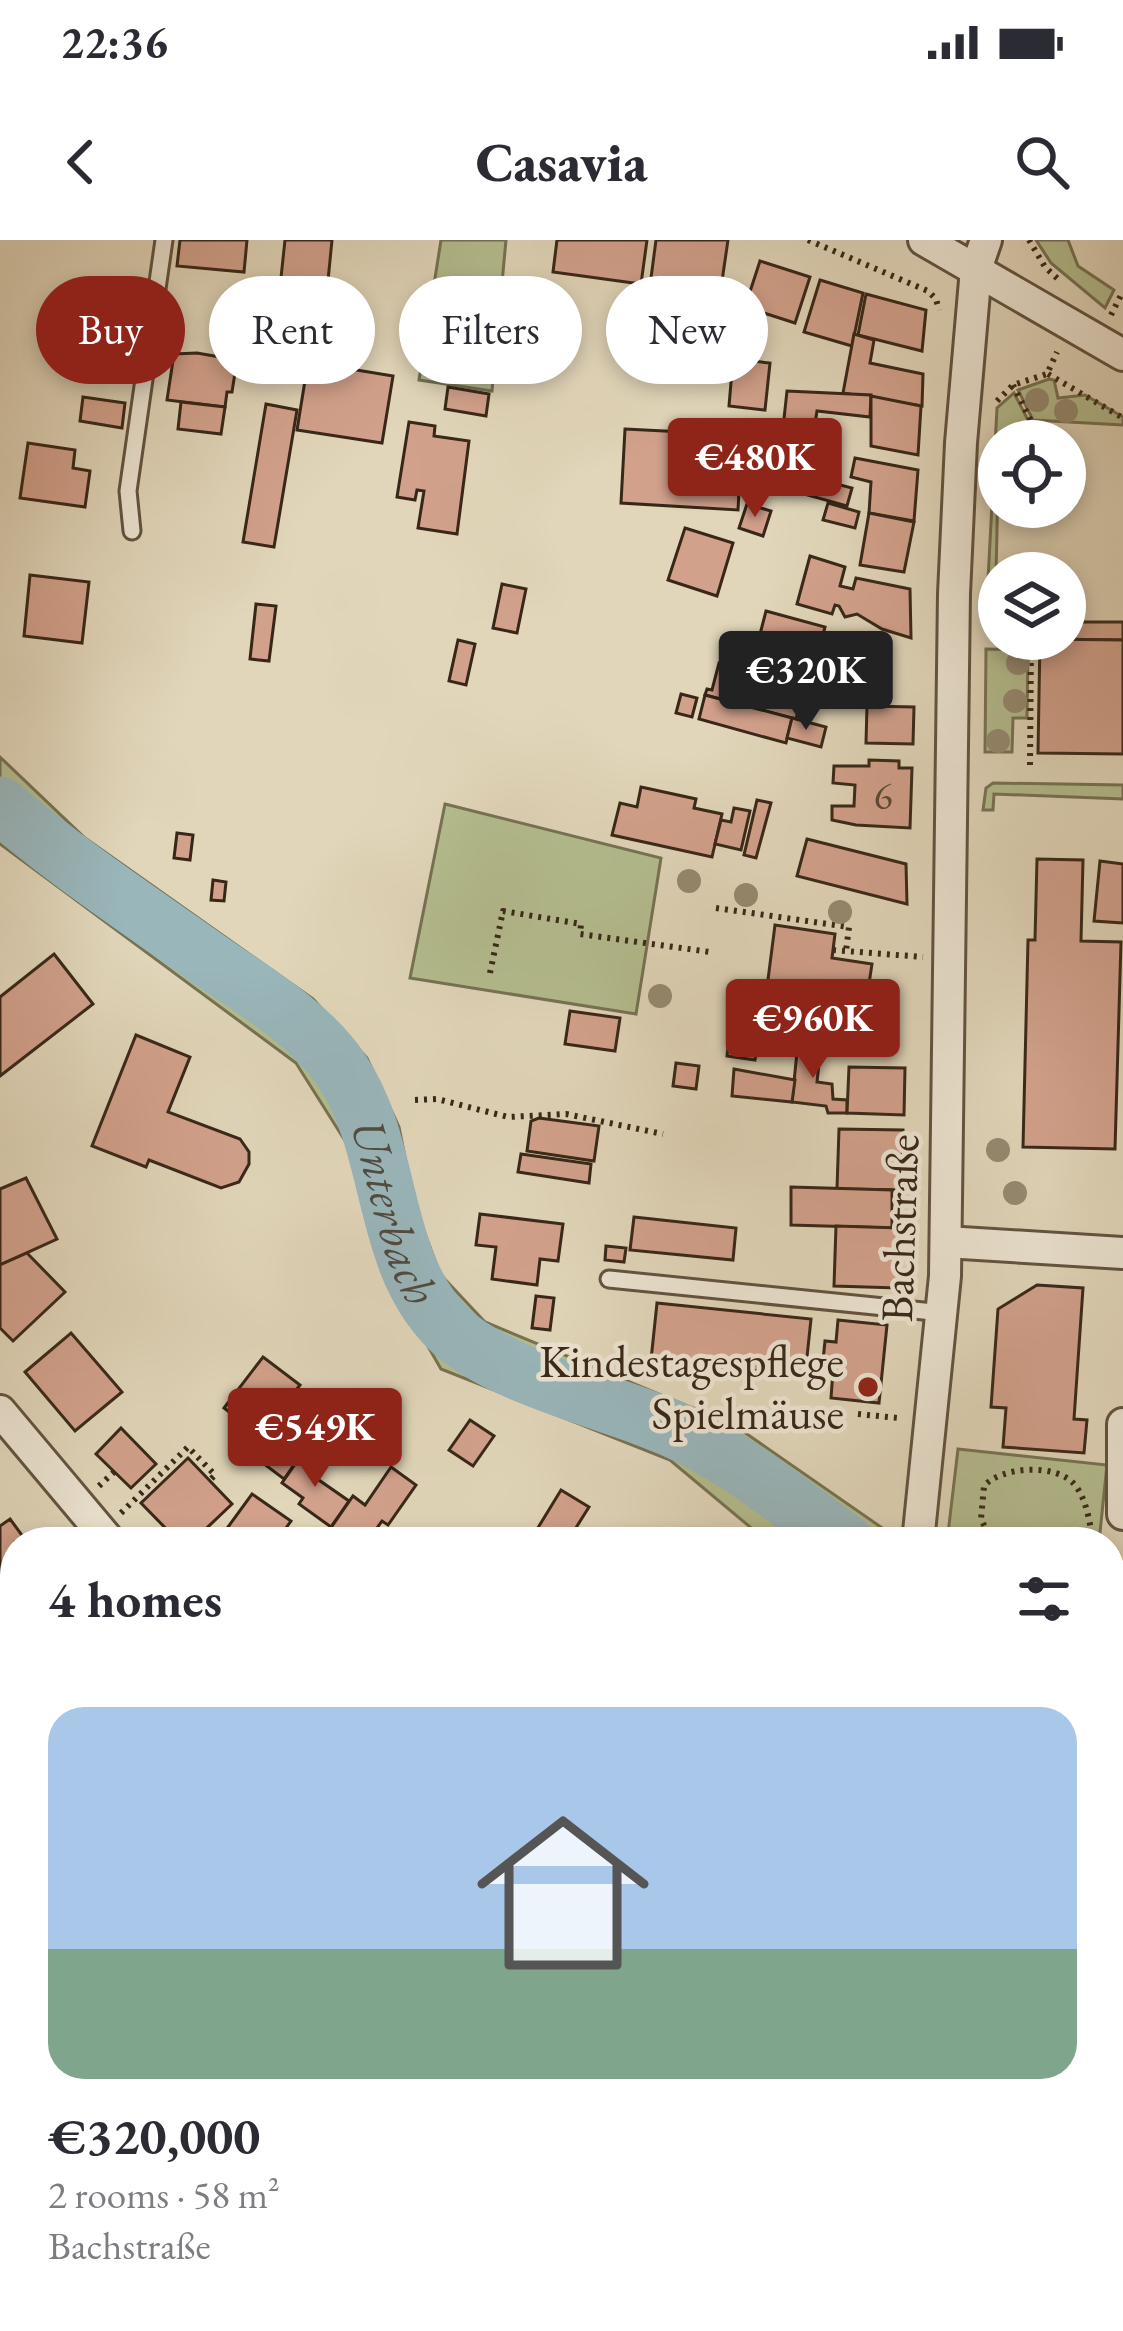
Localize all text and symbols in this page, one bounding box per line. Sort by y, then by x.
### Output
text: 22:36 [60,13,168,71]
text: Casavia [476,127,647,197]
icon: back [48,129,114,195]
icon: search [1009,129,1075,195]
chip: Buy [36,276,185,384]
chip: Rent [209,276,375,384]
chip: Filters [399,276,582,384]
chip: New [606,276,768,384]
pin: €480K [671,418,839,520]
map controls [978,420,1086,660]
button: locate [978,420,1086,528]
text: €480K [695,431,815,482]
button: layers [978,552,1086,660]
pin: €320K [722,631,890,733]
text: €320K [746,644,866,695]
house number: 6 [874,770,892,821]
pin: €960K [729,979,897,1081]
text: €960K [753,992,873,1043]
water label: Unterbach [337,1111,453,1316]
street label: Bachstraße [867,1133,931,1323]
place label: Kindestagespflege Spielmäuse [539,1332,844,1442]
marker: Kindestagespflege Spielmäuse [855,1374,881,1400]
pin: €549K [231,1388,399,1490]
text: €549K [255,1401,375,1452]
text: 4 homes [48,1566,222,1632]
icon: filters [1011,1566,1077,1632]
icon: home [455,1785,671,2001]
text: €320,000 [48,2103,260,2169]
text: 2 rooms · 58 m² [48,2169,280,2220]
text: Bachstraße [48,2220,211,2271]

